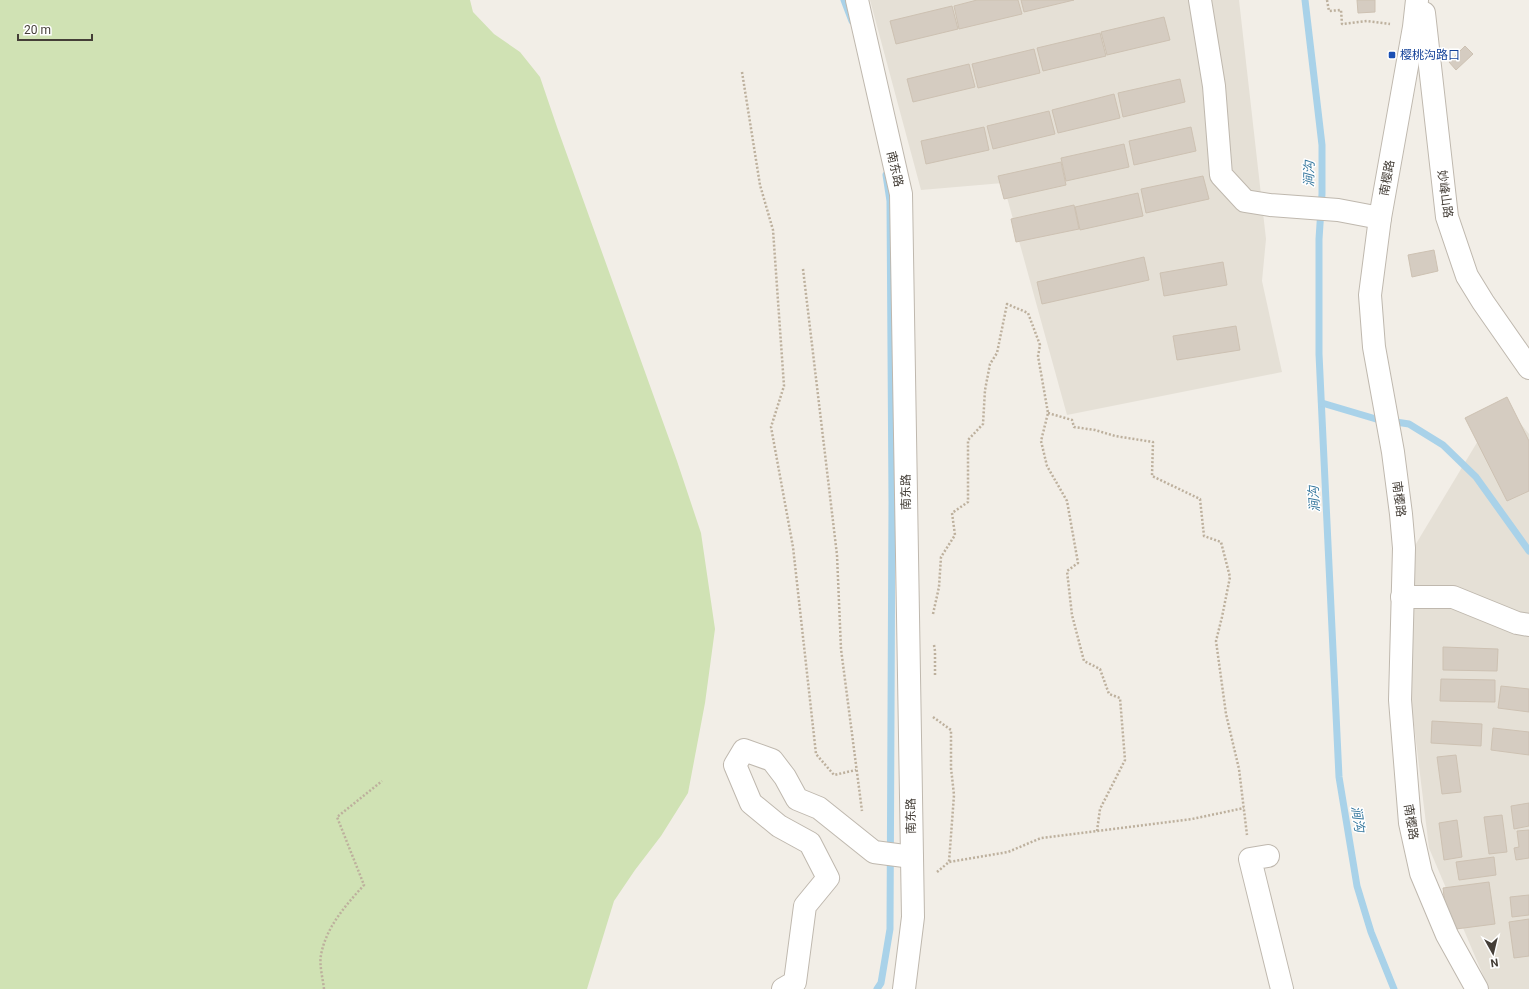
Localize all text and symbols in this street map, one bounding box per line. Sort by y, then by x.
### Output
scale bar [18,16,92,42]
text: 20 m [24,23,51,37]
place label: 樱桃沟路口 [1400,48,1460,62]
marker: 樱桃沟路口 [1387,50,1397,60]
street label: 南东路 [884,150,906,188]
water label: 涧沟 [1301,159,1317,187]
street label: 南樱路 [1377,159,1397,197]
street label: 妙峰山路 [1435,169,1455,219]
street label: 南东路 [899,474,913,510]
street label: 南樱路 [1390,480,1408,518]
water label: 涧沟 [1306,484,1322,512]
street label: 南东路 [904,798,918,834]
street label: 南樱路 [1401,803,1421,841]
water label: 涧沟 [1349,805,1368,835]
north arrow [1473,933,1513,973]
text: N [1489,955,1499,969]

